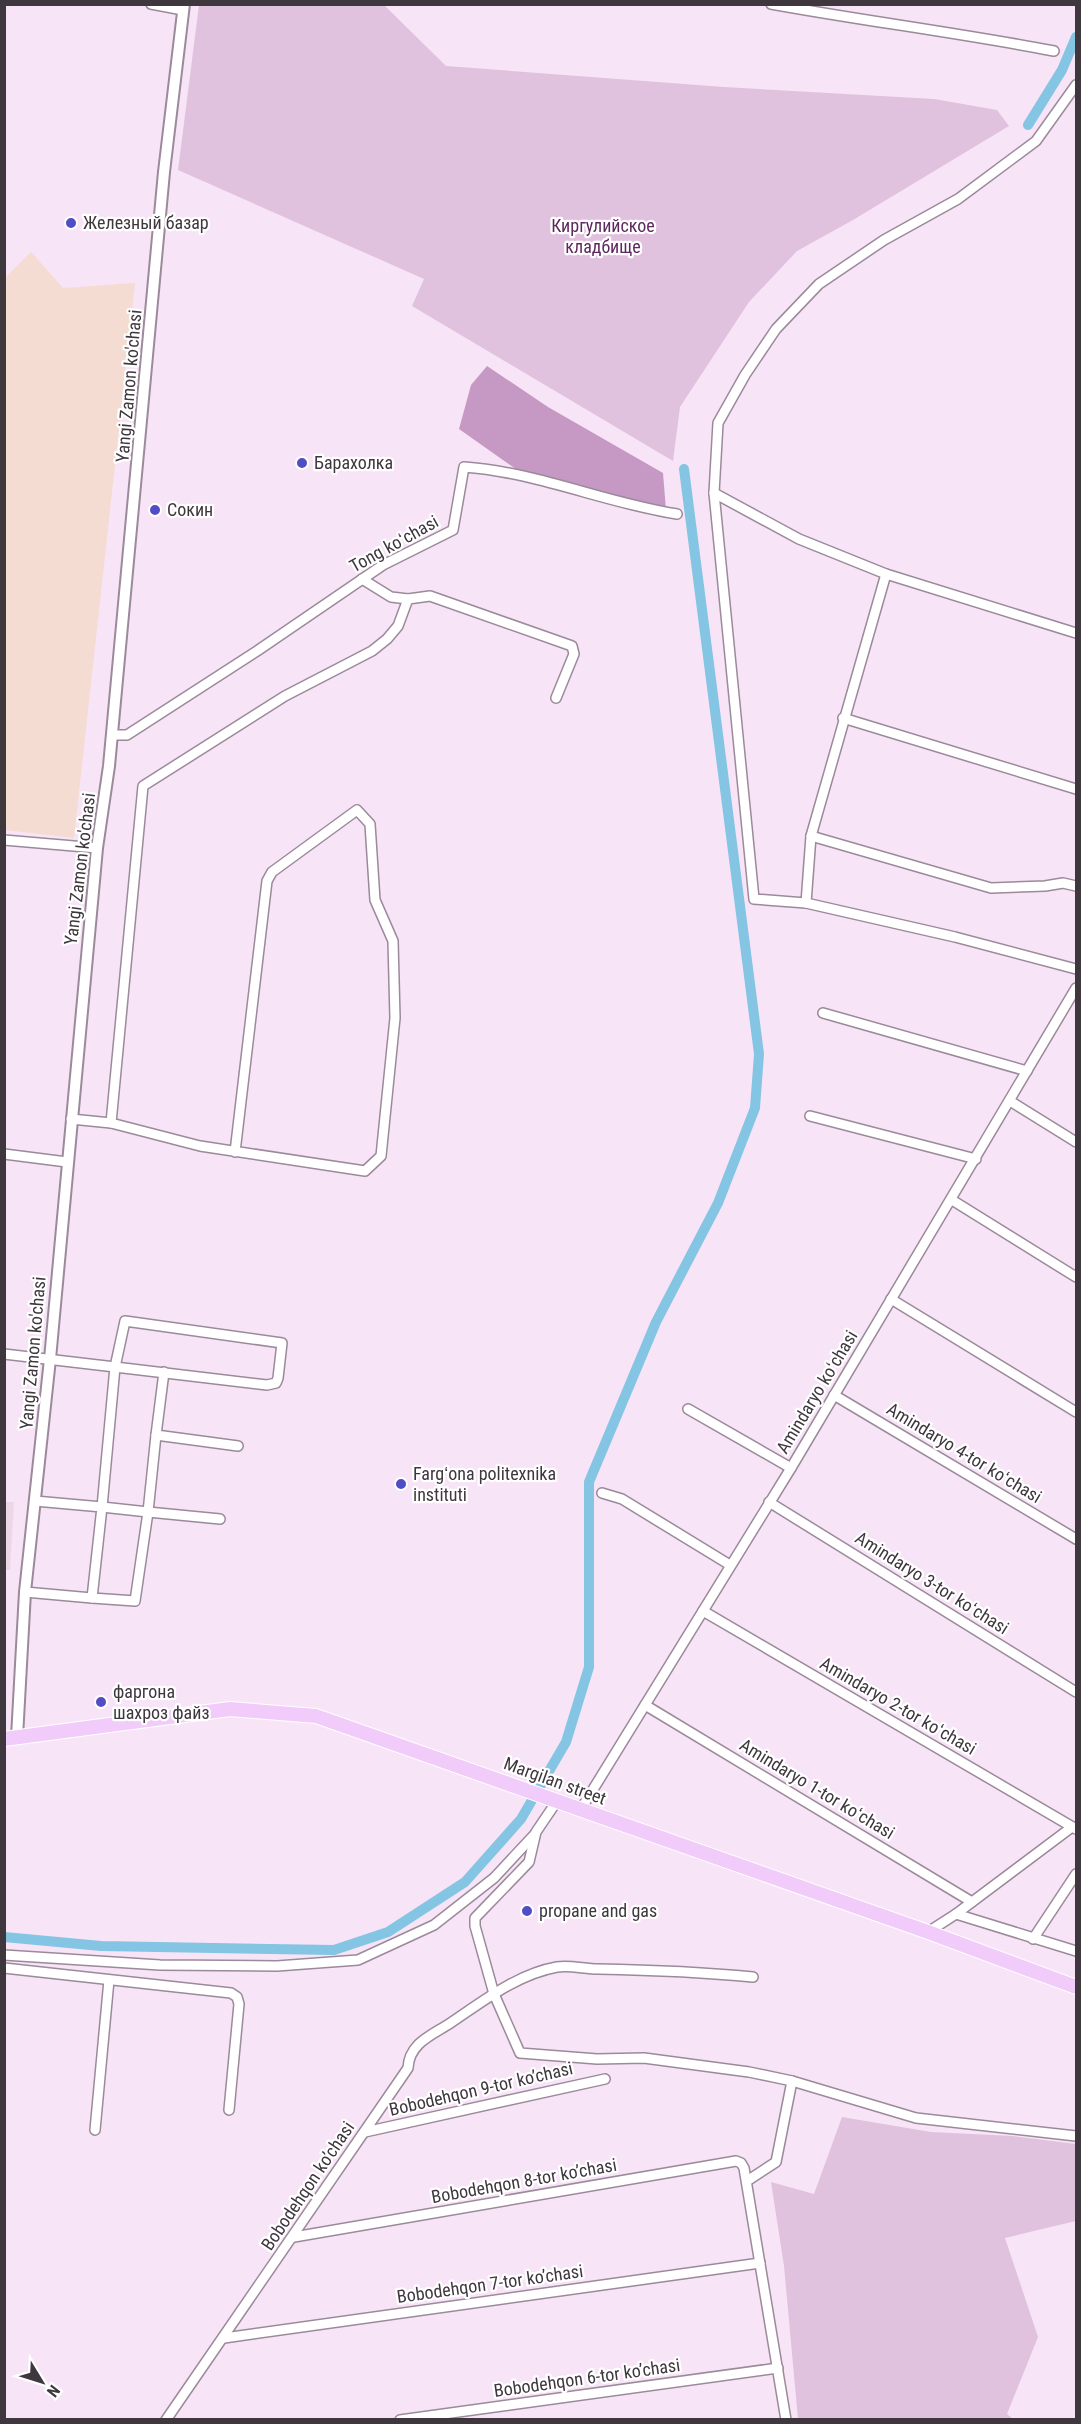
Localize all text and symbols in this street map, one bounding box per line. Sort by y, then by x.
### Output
place label: Железный базар [83,212,209,233]
park label: Киргулийское кладбище [551,215,655,257]
marker: Железный базар [64,216,78,230]
street label: Yangi Zamon ko'chasi [111,309,146,463]
place label: Барахолка [314,452,393,473]
marker: Барахолка [295,456,309,470]
place label: Сокин [167,499,213,520]
marker: Сокин [148,503,162,517]
street label: Tong koʻchasi [346,511,442,577]
street label: Yangi Zamon ko'chasi [60,792,99,946]
street label: Yangi Zamon ko'chasi [15,1276,50,1430]
street label: Amindaryo koʻchasi [772,1326,862,1457]
street label: Amindaryo 4-tor koʻchasi [883,1398,1045,1507]
place label: Fargʻona politexnika instituti [413,1463,556,1505]
marker: Fargʻona politexnika instituti [394,1477,408,1491]
street label: Amindaryo 3-tor koʻchasi [852,1527,1013,1638]
street label: Amindaryo 2-tor koʻchasi [816,1652,980,1759]
place label: фаргона шахроз файз [113,1681,209,1723]
marker: фаргона шахроз файз [94,1695,108,1709]
street label: Amindaryo 1-tor koʻchasi [736,1734,898,1843]
street label: Margilan street [501,1752,609,1809]
place label: propane and gas [539,1900,657,1921]
marker: propane and gas [520,1904,534,1918]
street label: Bobodehqon 9-tor koʼchasi [387,2057,575,2120]
street label: Bobodehqon koʼchasi [257,2117,358,2254]
street label: Bobodehqon 8-tor koʼchasi [430,2154,618,2207]
street label: Bobodehqon 7-tor koʼchasi [395,2260,584,2307]
north arrow [12,2352,72,2412]
street label: Bobodehqon 6-tor koʼchasi [492,2354,681,2401]
text: N [43,2381,64,2401]

